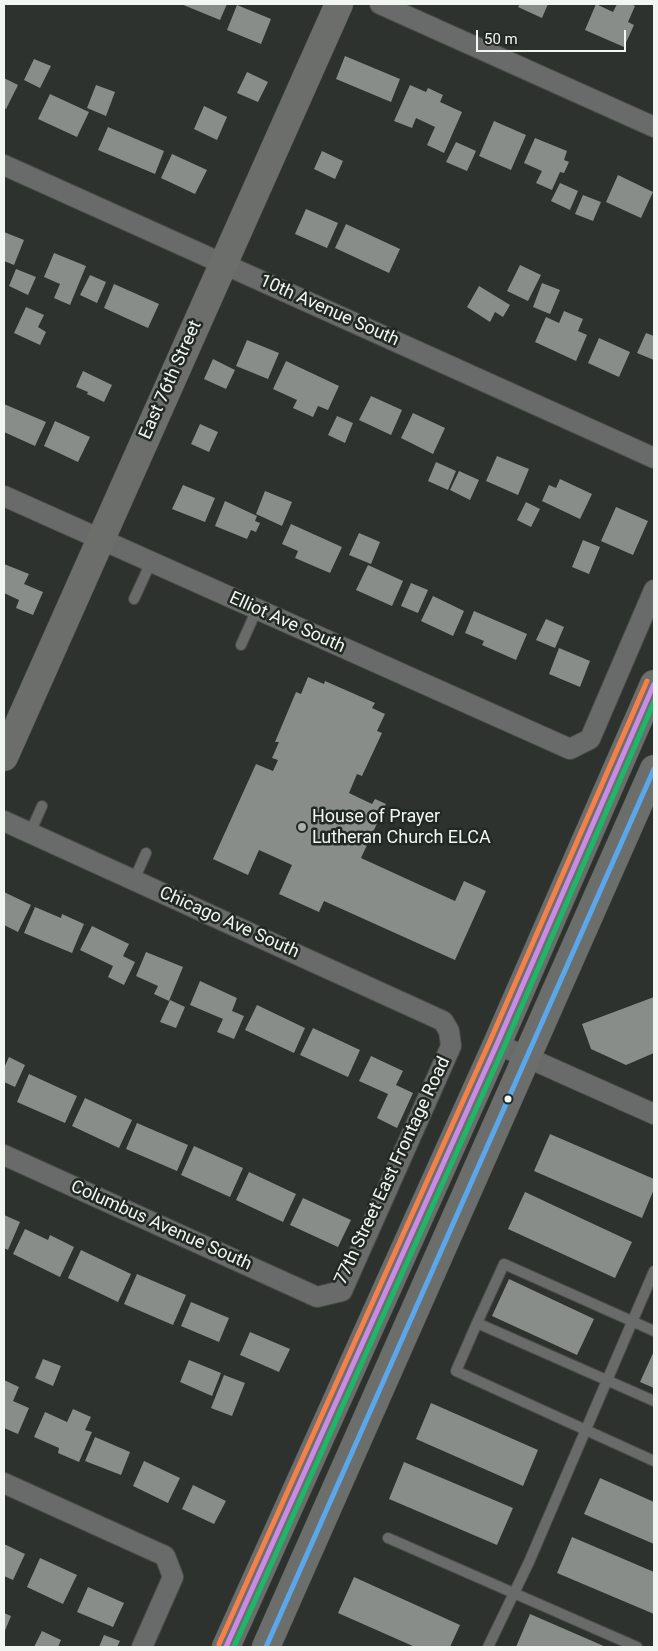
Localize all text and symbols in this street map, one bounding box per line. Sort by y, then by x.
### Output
scale bar [478,20,628,52]
text: 50 m [484,30,518,48]
street label: 10th Avenue South [256,271,402,351]
street label: East 76th Street [135,317,207,443]
street label: Elliot Ave South [226,588,348,658]
place label: House of Prayer Lutheran Church ELCA [312,806,491,849]
marker: House of Prayer Lutheran Church ELCA [296,821,308,833]
street label: Chicago Ave South [156,882,302,964]
street label: 77th Street East Frontage Road [331,1054,455,1288]
unlabelled marker [503,1094,513,1104]
street label: Columbus Avenue South [67,1176,255,1276]

